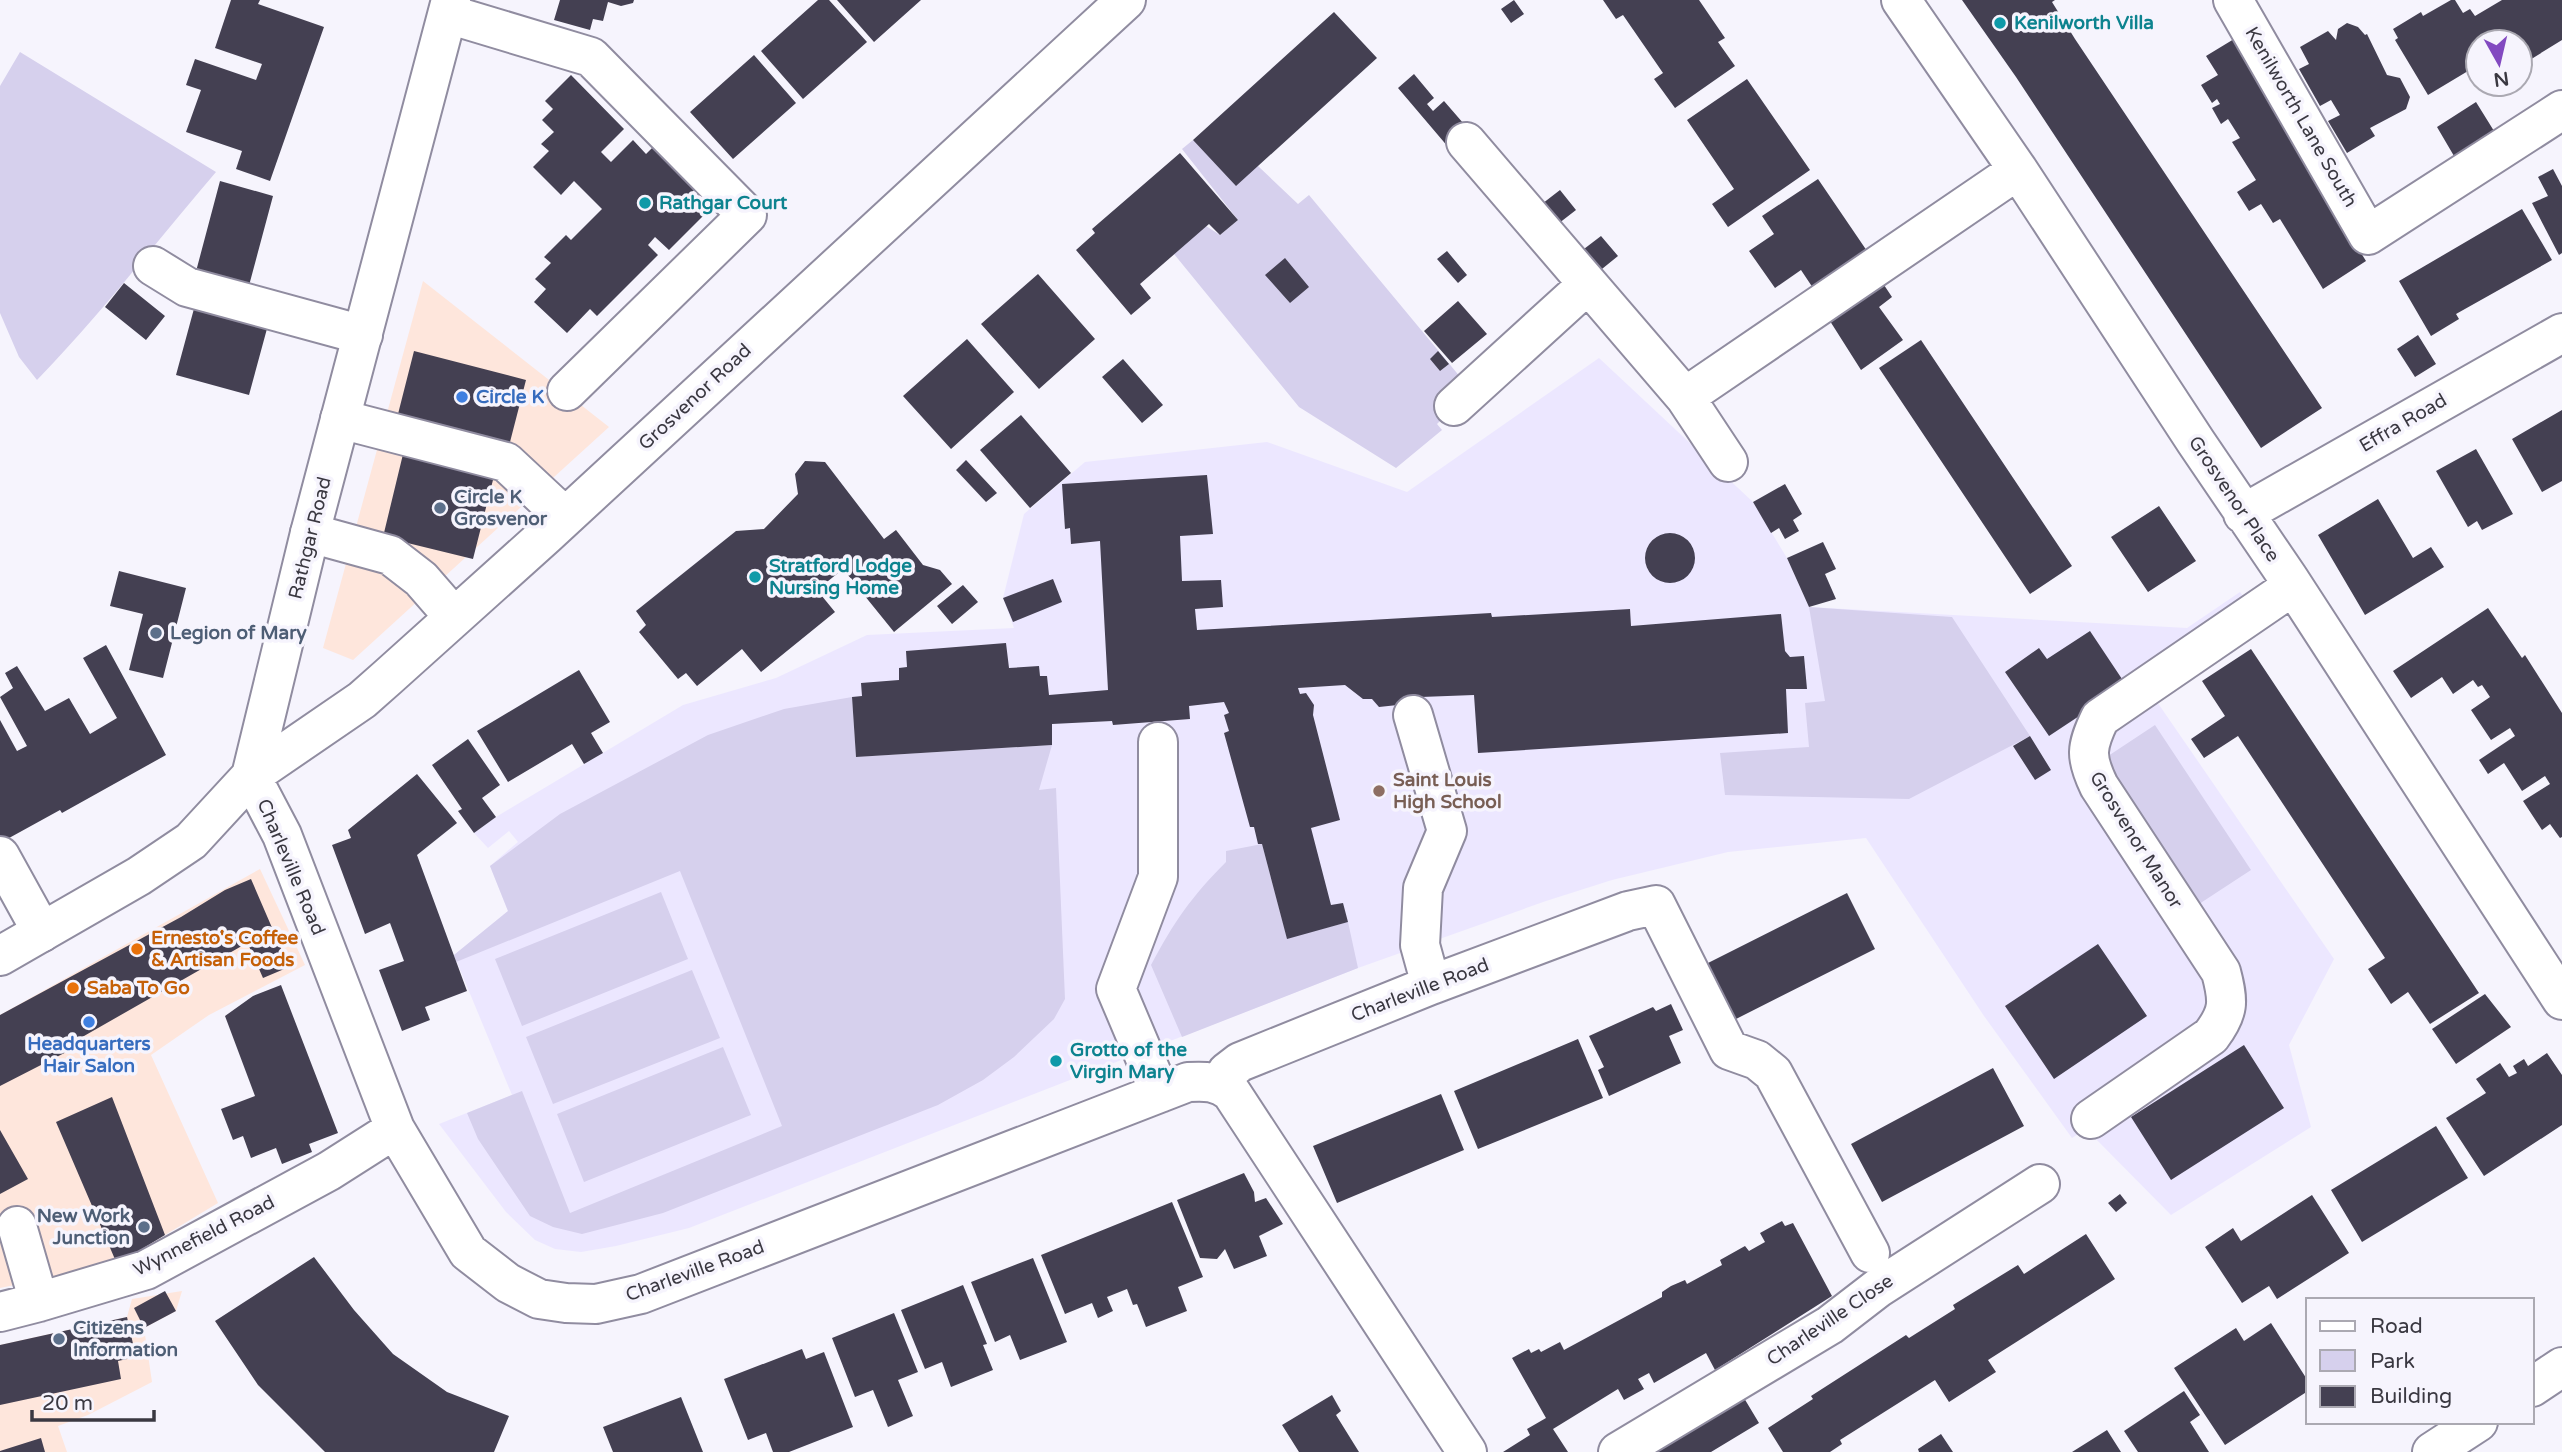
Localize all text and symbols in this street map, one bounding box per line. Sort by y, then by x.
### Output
place label: Kenilworth Villa [2014,12,2154,34]
marker: Kenilworth Villa [1992,15,2008,31]
street label: Kenilworth Lane South [2240,23,2362,211]
north arrow [2464,28,2534,98]
text: N [2492,67,2510,91]
place label: Rathgar Court [659,192,788,215]
marker: Rathgar Court [637,195,653,211]
street label: Grosvenor Road [634,339,756,455]
place label: Circle K [476,386,544,408]
marker: Circle K [454,389,470,405]
street label: Effra Road [2355,389,2451,457]
street label: Grosvenor Place [2184,432,2284,566]
street label: Rathgar Road [284,474,336,602]
place label: Circle K Grosvenor [454,486,548,530]
marker: Circle K Grosvenor [432,500,448,516]
place label: Stratford Lodge Nursing Home [769,555,912,600]
marker: Stratford Lodge Nursing Home [747,569,763,585]
place label: Legion of Mary [170,622,307,645]
marker: Legion of Mary [148,625,164,641]
street label: Grosvenor Manor [2085,767,2187,913]
place label: Saint Louis High School [1393,769,1502,814]
marker: Saint Louis High School [1371,783,1387,799]
street label: Charleville Road [252,796,330,938]
place label: Ernesto's Coffee & Artisan Foods [151,927,299,971]
marker: Ernesto's Coffee & Artisan Foods [129,941,145,957]
street label: Charleville Road [1348,954,1492,1026]
place label: Saba To Go [87,977,190,999]
marker: Saba To Go [65,980,81,996]
marker: Headquarters Hair Salon [81,1014,97,1030]
place label: Headquarters Hair Salon [27,1033,151,1077]
place label: Grotto of the Virgin Mary [1070,1039,1187,1084]
marker: Grotto of the Virgin Mary [1048,1053,1064,1069]
street label: Wynnefield Road [130,1191,278,1281]
place label: New Work Junction [37,1205,131,1249]
marker: New Work Junction [136,1219,152,1235]
street label: Charleville Road [623,1236,767,1306]
street label: Charleville Close [1763,1270,1897,1370]
legend [2306,1298,2534,1424]
text: Road [2370,1314,2423,1339]
place label: Citizens Information [73,1317,178,1361]
marker: Citizens Information [51,1331,67,1347]
text: Park [2370,1349,2415,1374]
scale bar [32,1378,154,1422]
text: Building [2370,1384,2452,1409]
text: 20 m [42,1391,93,1416]

